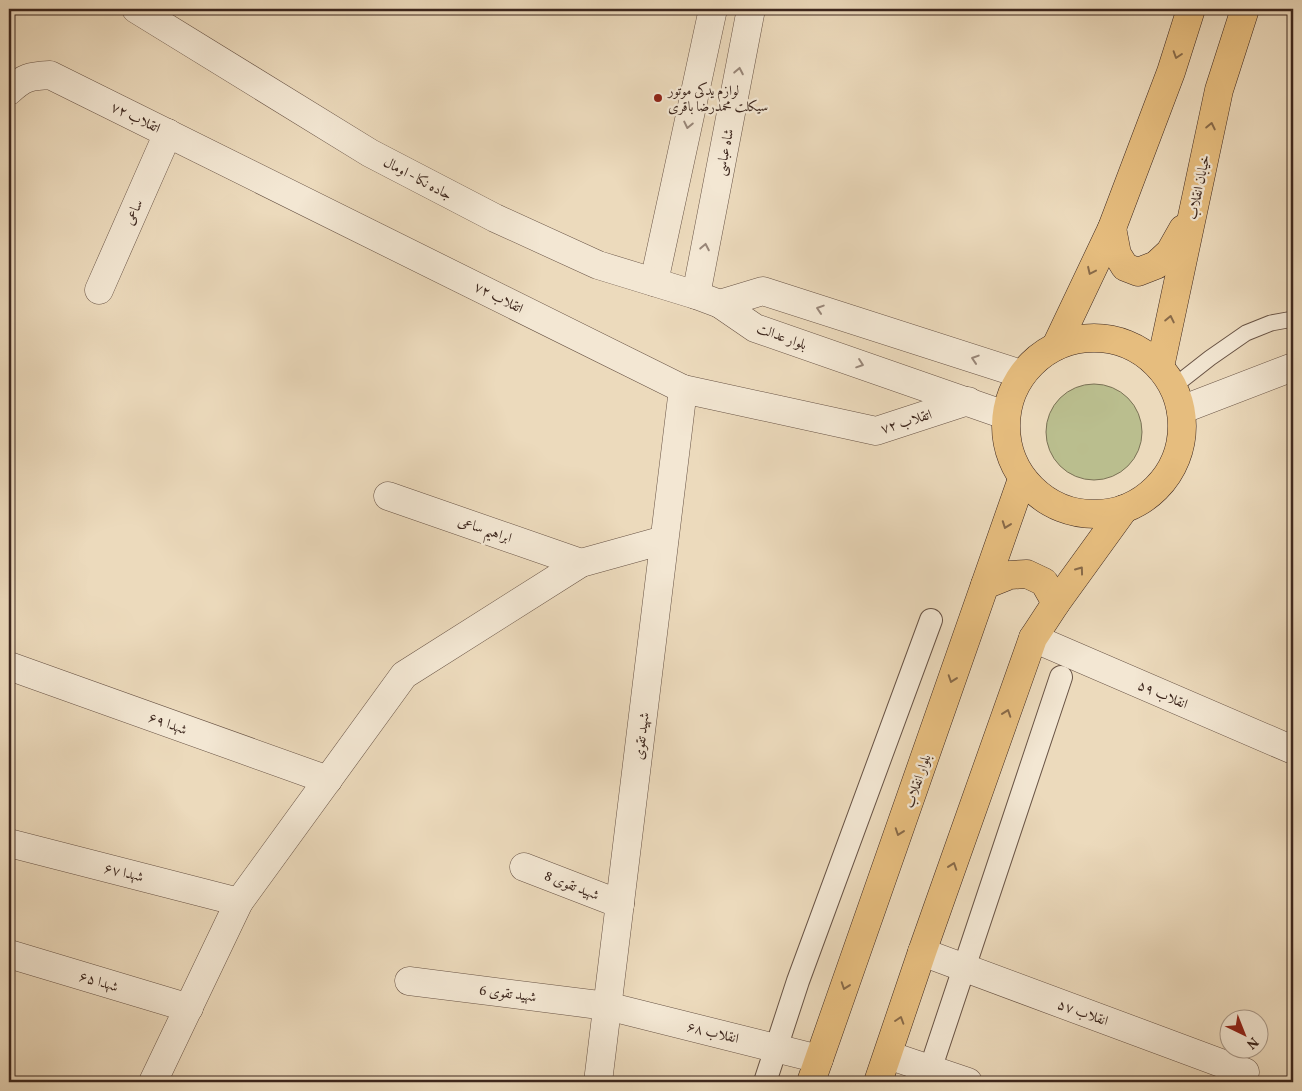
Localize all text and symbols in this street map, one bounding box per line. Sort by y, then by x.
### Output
one-way arrow [1172,51,1182,59]
one-way arrow [734,66,744,75]
place label: لوازم یدکی موتور سیکلت محمدرضا باقری [666,81,768,117]
marker: لوازم یدکی موتور سیکلت محمدرضا باقری [652,92,664,104]
street label: اتقلاب ۷۲ [107,98,163,138]
one-way arrow [683,120,694,129]
one-way arrow [1205,121,1216,130]
street label: شاه عباسی [712,127,739,177]
street label: جاده نکا - اومال [380,153,455,205]
street label: خیابان انقلاب [1183,153,1216,222]
street label: ساعی [120,197,148,228]
one-way arrow [699,243,710,252]
one-way arrow [1087,266,1097,275]
street label: اتقلاب ۷۲ [470,278,526,319]
one-way arrow [817,305,825,315]
one-way arrow [1165,315,1175,324]
street label: بلوار عدالت [754,320,809,355]
one-way arrow [971,355,980,365]
one-way arrow [856,358,864,368]
street label: اتقلاب ۷۲ [878,406,934,439]
street label: ابراهیم ساعی [454,512,514,551]
one-way arrow [1002,521,1012,529]
one-way arrow [1074,566,1083,575]
one-way arrow [948,674,958,683]
street label: انقلاب ۵۹ [1134,676,1190,714]
street label: شهدا ۶۹ [145,709,190,740]
one-way arrow [1001,709,1011,718]
street label: شهید تقوی [630,711,655,761]
street label: بلوار انقلاب [900,752,937,811]
one-way arrow [894,827,904,836]
street label: شهدا ۶۷ [102,859,146,888]
one-way arrow [947,862,957,871]
street label: شهید تقوی 8 [541,867,602,906]
street label: شهدا ۶۵ [77,967,121,997]
one-way arrow [841,981,851,989]
street label: شهید تقوی 6 [478,982,538,1007]
street label: انقلاب ۵۷ [1054,995,1111,1031]
north arrow [1220,1008,1270,1058]
one-way arrow [894,1016,904,1024]
street label: انقلاب ۶۸ [685,1018,741,1049]
text: N [1242,1032,1262,1053]

